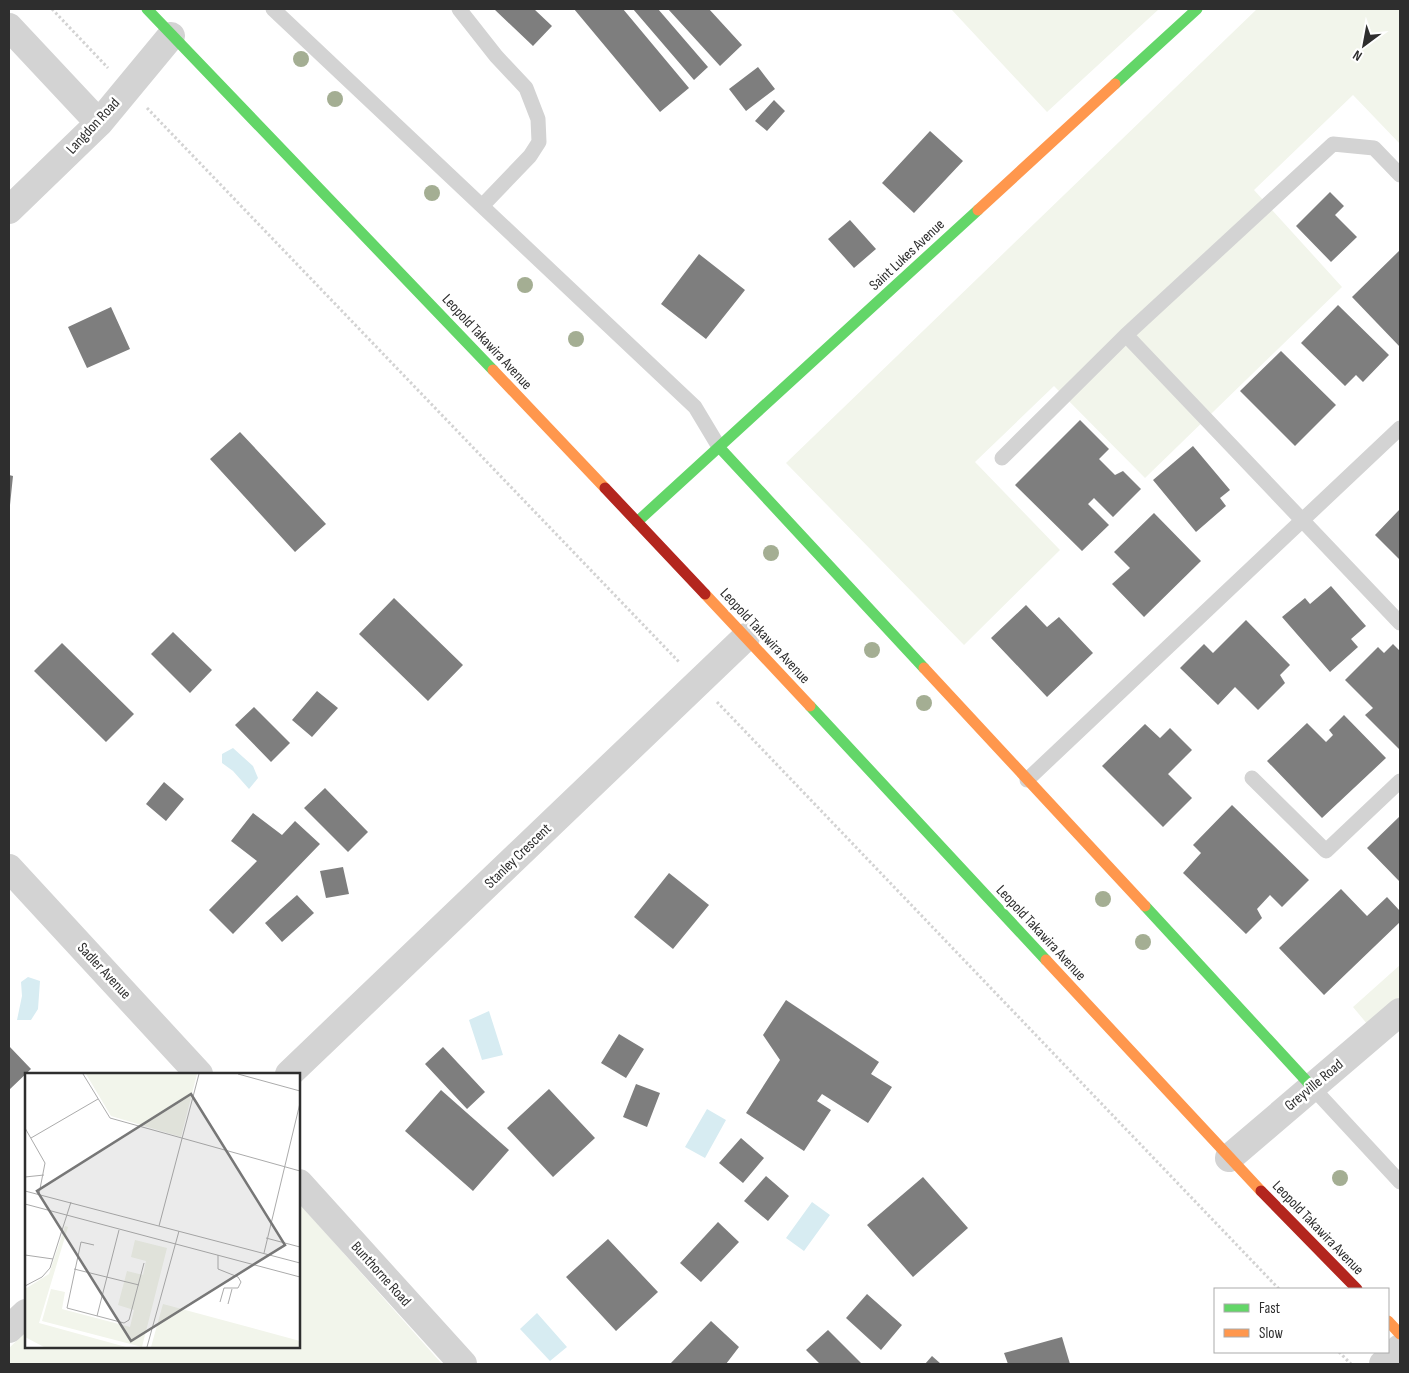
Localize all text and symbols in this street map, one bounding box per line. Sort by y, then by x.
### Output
north arrow [1339,20,1389,70]
text: N [1350,46,1365,65]
street label: Langdon Road [62,94,124,158]
street label: Saint Lukes Avenue [865,215,949,295]
street label: Leopold Takawira Avenue [438,290,536,394]
street label: Leopold Takawira Avenue [716,584,814,688]
street label: Stanley Crescent [481,819,556,893]
street label: Leopold Takawira Avenue [992,881,1090,985]
street label: Sadler Avenue [73,939,135,1003]
street label: Greyville Road [1281,1055,1347,1115]
inset map [25,1073,300,1348]
street label: Leopold Takawira Avenue [1268,1177,1368,1279]
street label: Bunthorne Road [347,1238,415,1310]
legend [1214,1288,1389,1353]
text: Fast [1259,1299,1281,1318]
text: Slow [1259,1324,1283,1343]

